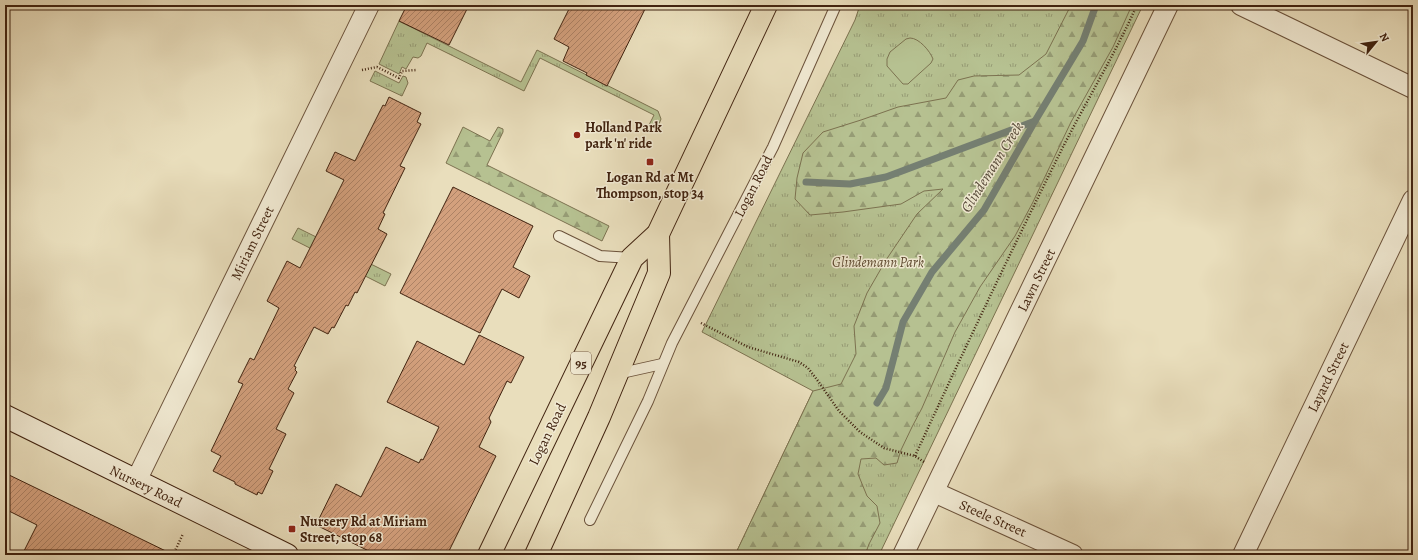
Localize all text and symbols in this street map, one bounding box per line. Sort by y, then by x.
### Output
north arrow [1356,22,1396,62]
text: N [1376,30,1393,45]
place label: Holland Park park 'n' ride [585,118,663,153]
water label: Glindemann Creek [956,118,1028,216]
marker: Holland Park park 'n' ride [572,130,582,140]
street label: Logan Road [730,152,777,220]
marker: Logan Rd at Mt Thompson, stop 34 [645,157,655,167]
place label: Logan Rd at Mt Thompson, stop 34 [596,168,704,203]
street label: Miriam Street [226,203,279,283]
street label: Lawn Street [1013,245,1060,315]
park label: Glindemann Park [832,253,924,272]
street label: Layard Street [1303,339,1354,415]
road number: 95 [571,352,591,374]
street label: Logan Road [524,400,571,469]
street label: Nursery Road [106,461,186,512]
street label: Steele Street [956,495,1030,542]
place label: Nursery Rd at Miriam Street, stop 68 [300,512,427,547]
marker: Nursery Rd at Miriam Street, stop 68 [287,524,297,534]

